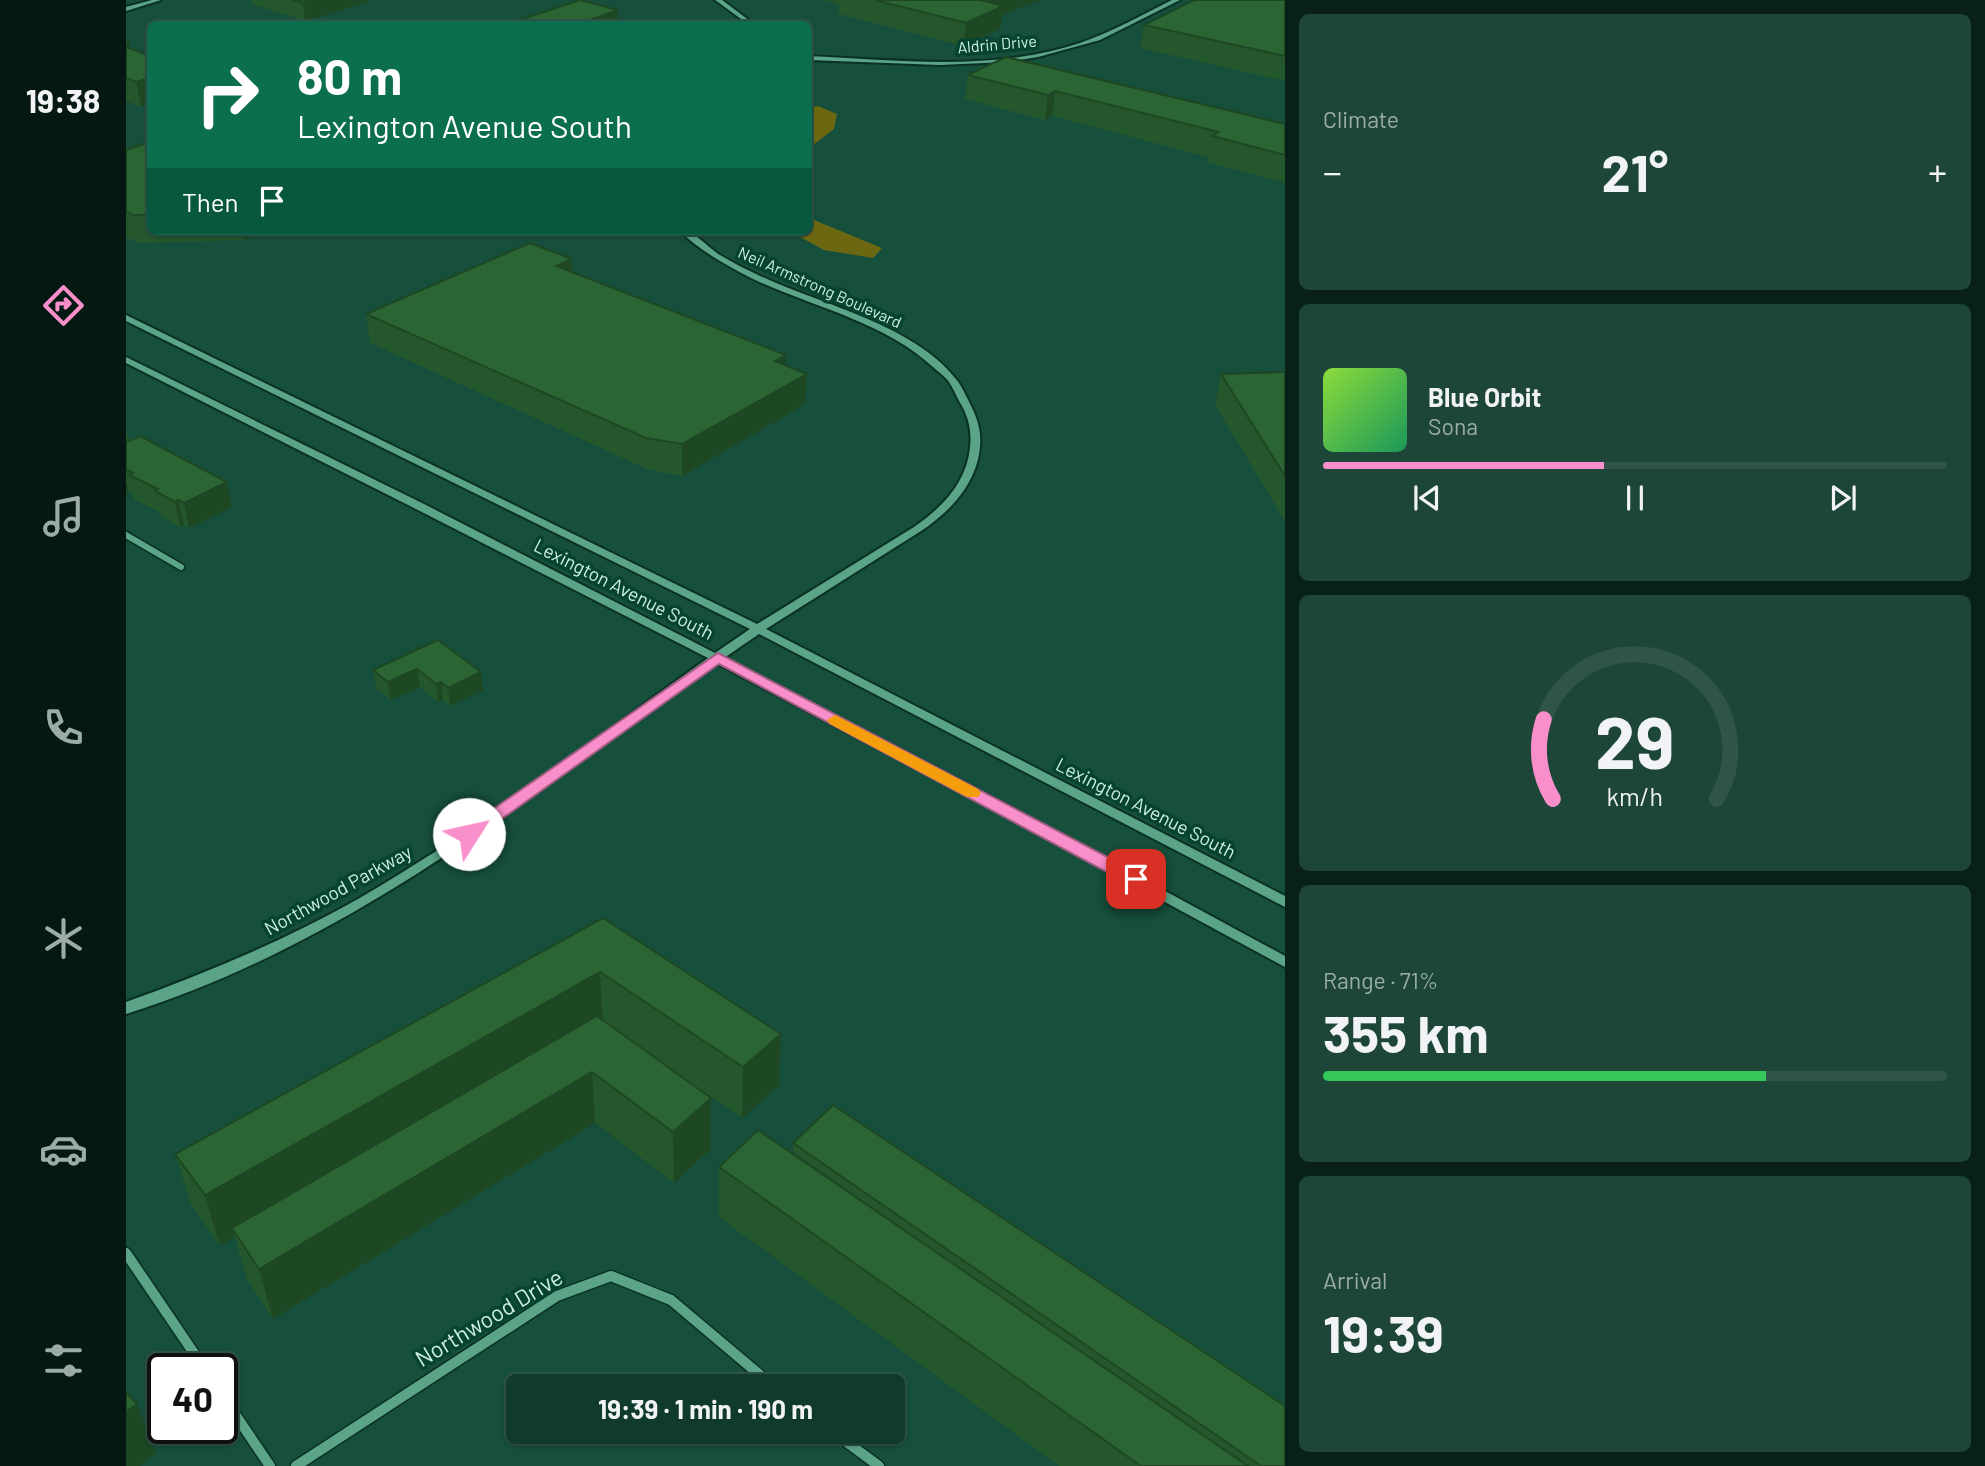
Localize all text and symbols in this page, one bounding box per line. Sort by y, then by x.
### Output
street label: Aldrin Drive [957,31,1037,56]
text: 80 m [297,46,402,105]
icon: right [182,49,273,140]
text: 19:38 [26,81,100,119]
text: Climate [1323,105,1399,133]
text: Lexington Avenue South [297,106,632,144]
text: 21° [1602,140,1668,202]
text: − [1323,148,1342,194]
text: + [1928,148,1947,194]
icon: arrive [253,182,291,220]
text: Then [182,186,239,217]
street label: Neil Armstrong Boulevard [736,242,905,331]
icon: directions [39,281,88,330]
text: Blue Orbit [1428,381,1541,412]
text: Sona [1428,412,1478,440]
icon: previous [1408,479,1446,517]
icon: pause [1616,479,1654,517]
icon: next [1824,479,1862,517]
icon: music [39,492,88,541]
street label: Lexington Avenue South [530,533,718,644]
text: 29 [1595,696,1675,784]
icon: phone [39,703,88,752]
street label: Lexington Avenue South [1052,752,1240,863]
text: km/h [1607,781,1663,811]
position arrow [432,797,506,871]
street label: Northwood Parkway [260,839,416,940]
pin [1106,849,1166,909]
icon: arrive [1117,860,1155,898]
icon: climate [39,914,88,963]
text: Range · 71% [1323,966,1438,994]
text: 355 km [1323,1001,1489,1063]
icon: car [39,1125,88,1174]
street label: Northwood Drive [410,1262,567,1372]
text: Arrival [1323,1266,1387,1294]
text: 19:39 [1323,1301,1444,1363]
icon: filters [39,1336,88,1385]
speed limit sign: 40 [147,1353,238,1444]
text: 19:39 · 1 min · 190 m [598,1393,813,1424]

